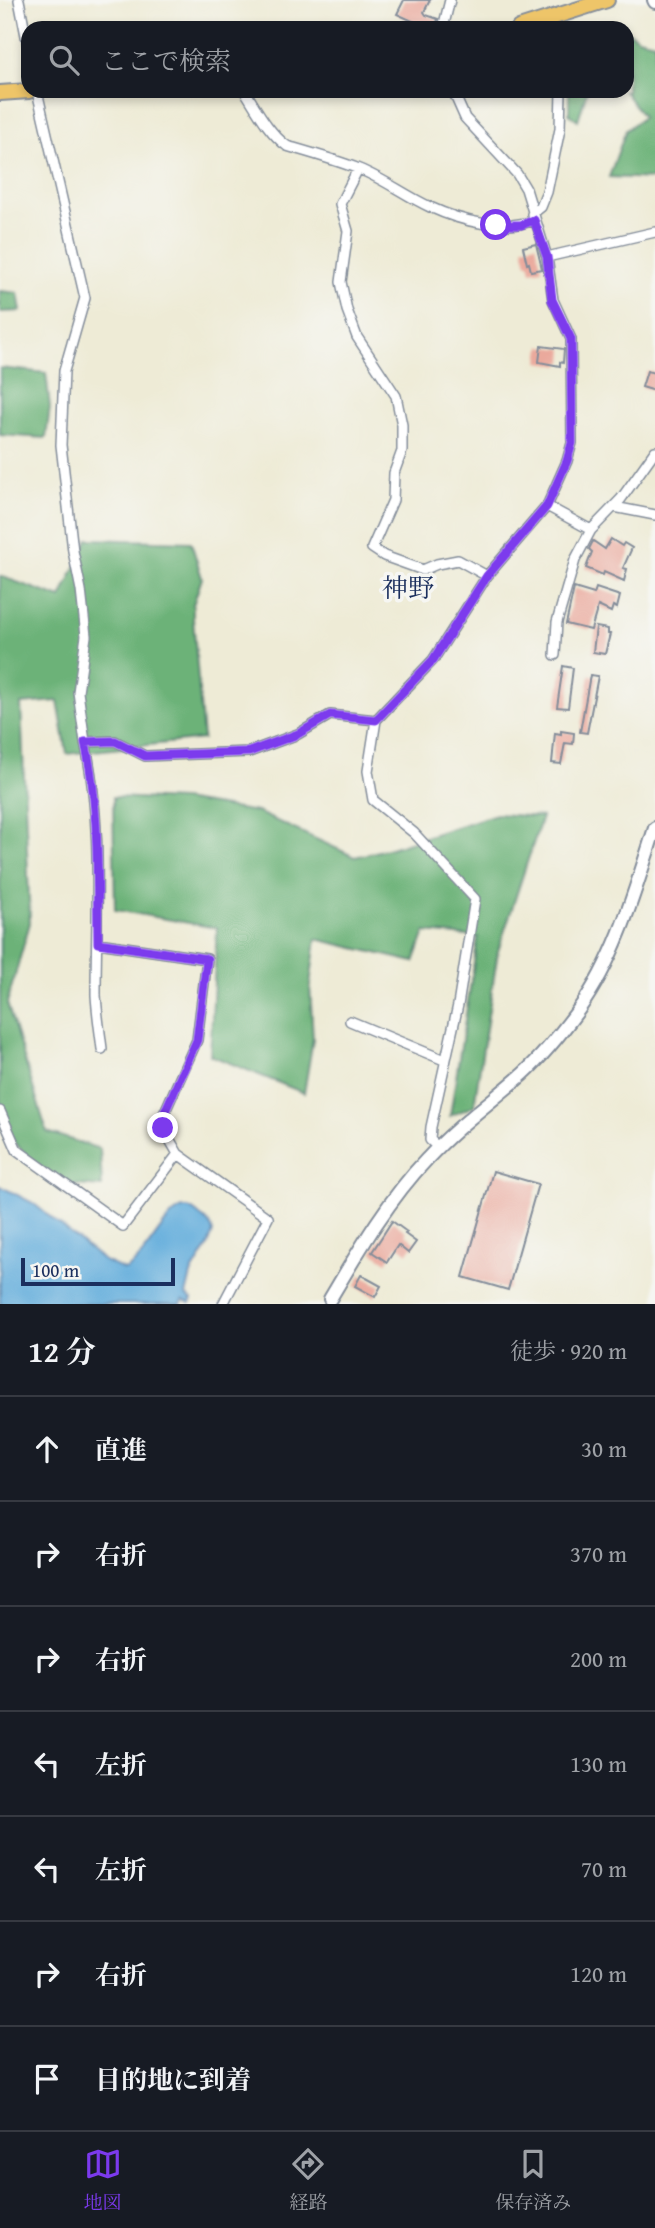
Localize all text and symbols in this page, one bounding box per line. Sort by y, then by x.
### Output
search box [21,21,634,98]
icon: search [45,41,83,79]
text: ここで検索 [101,41,231,80]
route start [480,209,511,240]
district label: 神野 [382,568,434,607]
route end [147,1112,178,1143]
scale bar [21,1255,175,1287]
text: 100 m [32,1256,79,1284]
text: 12 分 [28,1329,96,1373]
text: 徒歩 · 920 m [510,1334,627,1367]
icon: ahead [28,1430,66,1468]
text: 直進 [95,1430,147,1469]
text: 30 m [581,1432,627,1465]
icon: right [28,1535,66,1573]
text: 右折 [95,1535,147,1574]
text: 370 m [570,1537,627,1570]
icon: right [28,1640,66,1678]
text: 右折 [95,1640,147,1679]
text: 200 m [570,1642,627,1675]
icon: left [28,1745,66,1783]
text: 左折 [95,1745,147,1784]
text: 130 m [570,1747,627,1780]
icon: left [28,1850,66,1888]
text: 左折 [95,1850,147,1889]
text: 70 m [581,1852,627,1885]
icon: right [28,1955,66,1993]
text: 右折 [95,1955,147,1994]
text: 120 m [570,1957,627,1990]
icon: arrive [28,2060,66,2098]
text: 目的地に到着 [95,2060,251,2099]
tab: 地図 [84,2145,122,2216]
tab: 経路 [289,2145,327,2216]
tab: 保存済み [495,2145,571,2216]

